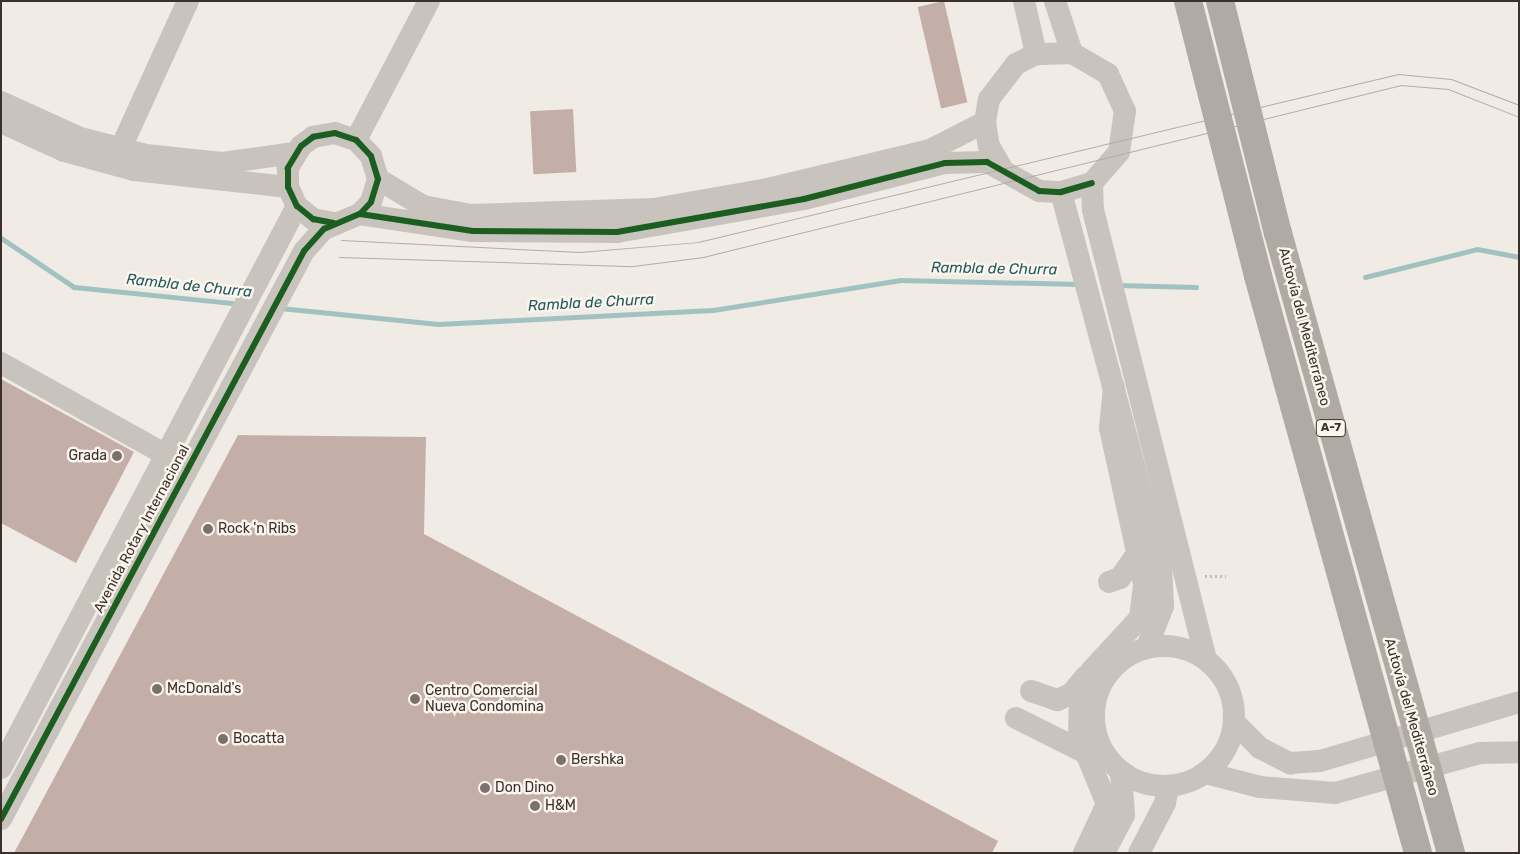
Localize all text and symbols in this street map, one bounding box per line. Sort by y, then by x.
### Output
street label: Autovía del Mediterráneo [1275,246,1333,408]
water label: Rambla de Churra [931,259,1057,279]
water label: Rambla de Churra [125,270,253,302]
water label: Rambla de Churra [527,291,655,315]
road number: A-7 [1315,418,1347,438]
street label: Avenida Rotary Internacional [90,442,194,616]
place label: Grada [68,448,107,464]
marker: Grada [111,450,123,462]
place label: Rock 'n Ribs [218,521,296,537]
marker: Rock 'n Ribs [202,523,214,535]
street label: Autovía del Mediterráneo [1380,636,1442,798]
place label: McDonald's [167,681,241,697]
marker: McDonald's [151,683,163,695]
place label: Centro Comercial Nueva Condomina [425,683,544,716]
marker: Centro Comercial Nueva Condomina [409,693,421,705]
place label: Bocatta [233,731,284,747]
marker: Bocatta [217,733,229,745]
place label: Bershka [571,752,624,768]
marker: Bershka [555,754,567,766]
place label: Don Dino [495,780,554,796]
marker: Don Dino [479,782,491,794]
place label: H&M [545,798,576,814]
marker: H&M [529,800,541,812]

